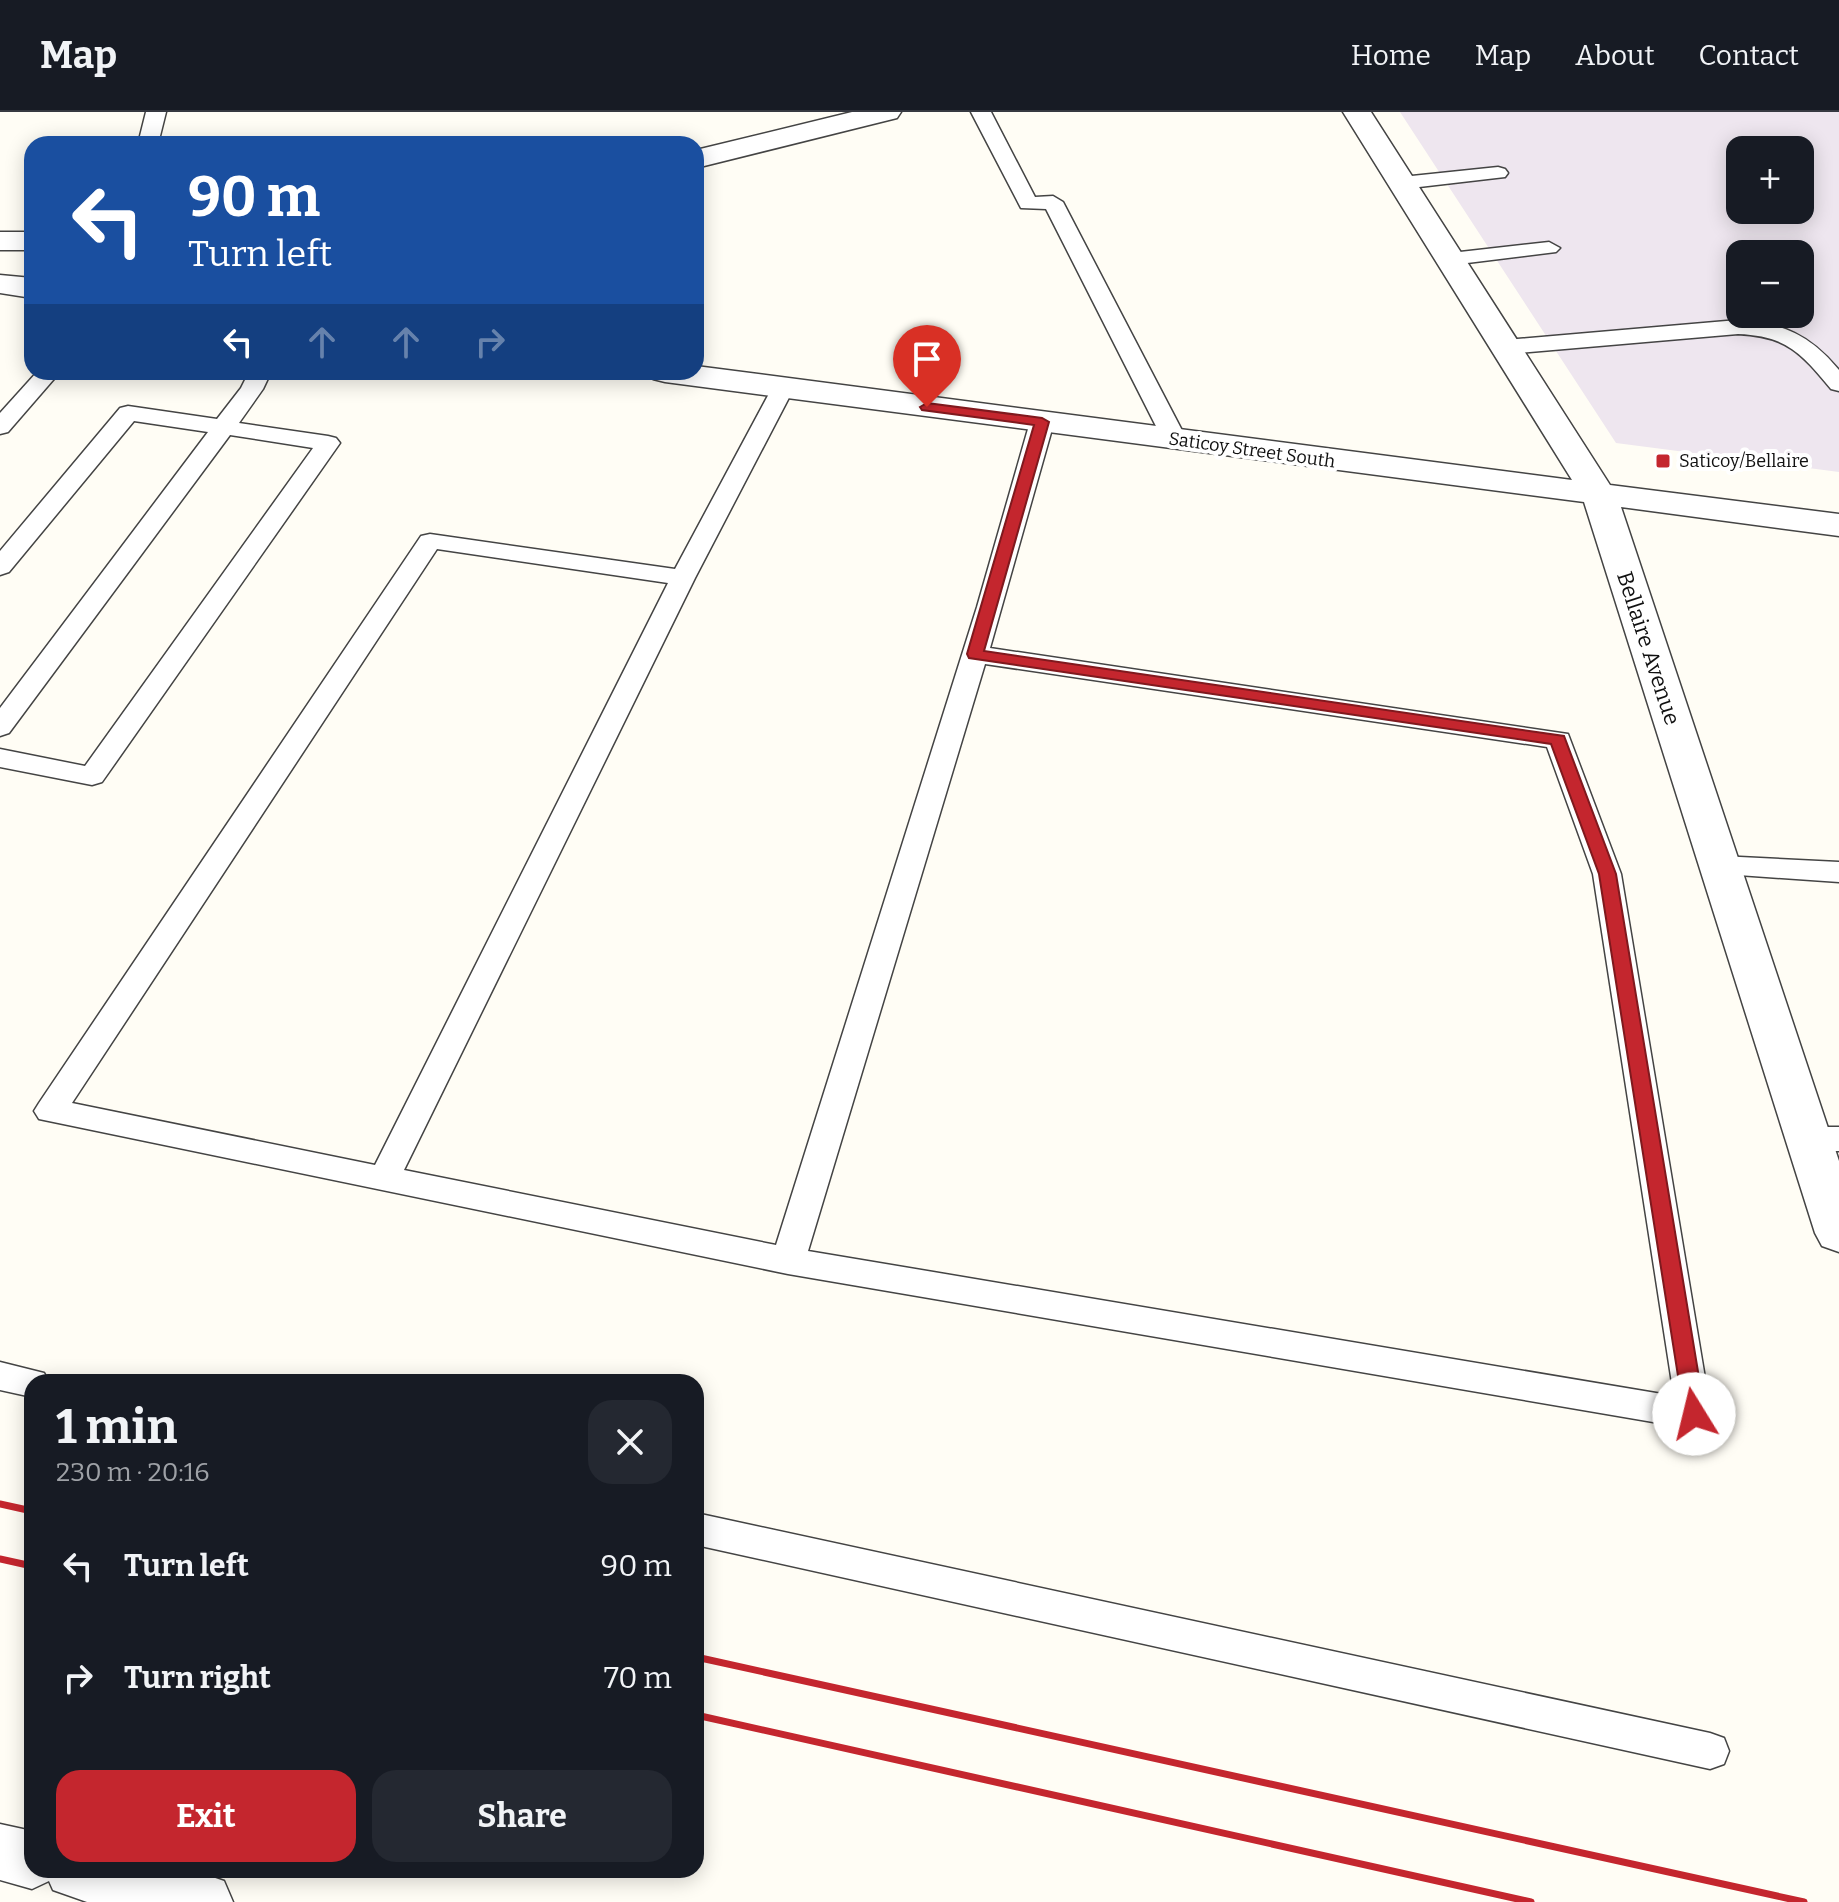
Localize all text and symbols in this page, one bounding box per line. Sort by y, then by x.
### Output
text: Map [40,32,117,78]
text: Home [1351,39,1431,72]
text: Map [1475,39,1531,72]
text: About [1575,39,1655,72]
text: Contact [1699,39,1799,72]
map controls [1726,136,1814,328]
button: + [1726,136,1814,224]
text: 90 m [188,164,320,231]
icon: left [56,168,160,272]
text: Turn left [188,232,332,276]
button: − [1726,240,1814,328]
icon: left [216,320,260,364]
icon: ahead [300,320,344,364]
icon: ahead [384,320,428,364]
icon: right [468,320,512,364]
pin [893,325,961,407]
icon: arrive [905,337,949,381]
street label: Saticoy Street South [1167,427,1337,473]
place label: Saticoy/Bellaire [1679,450,1809,472]
marker: Saticoy/Bellaire [1654,452,1672,470]
street label: Bellaire Avenue [1611,568,1686,728]
position arrow [1652,1372,1736,1456]
text: 1 min [56,1398,177,1456]
button: close [588,1400,672,1484]
text: 230 m · 20:16 [56,1457,210,1488]
icon: left [56,1544,100,1588]
text: Turn left [124,1548,249,1584]
text: 90 m [601,1548,672,1584]
icon: right [56,1656,100,1700]
text: Turn right [124,1660,271,1696]
text: 70 m [604,1660,672,1696]
button: Exit [56,1770,356,1862]
button: Share [372,1770,672,1862]

